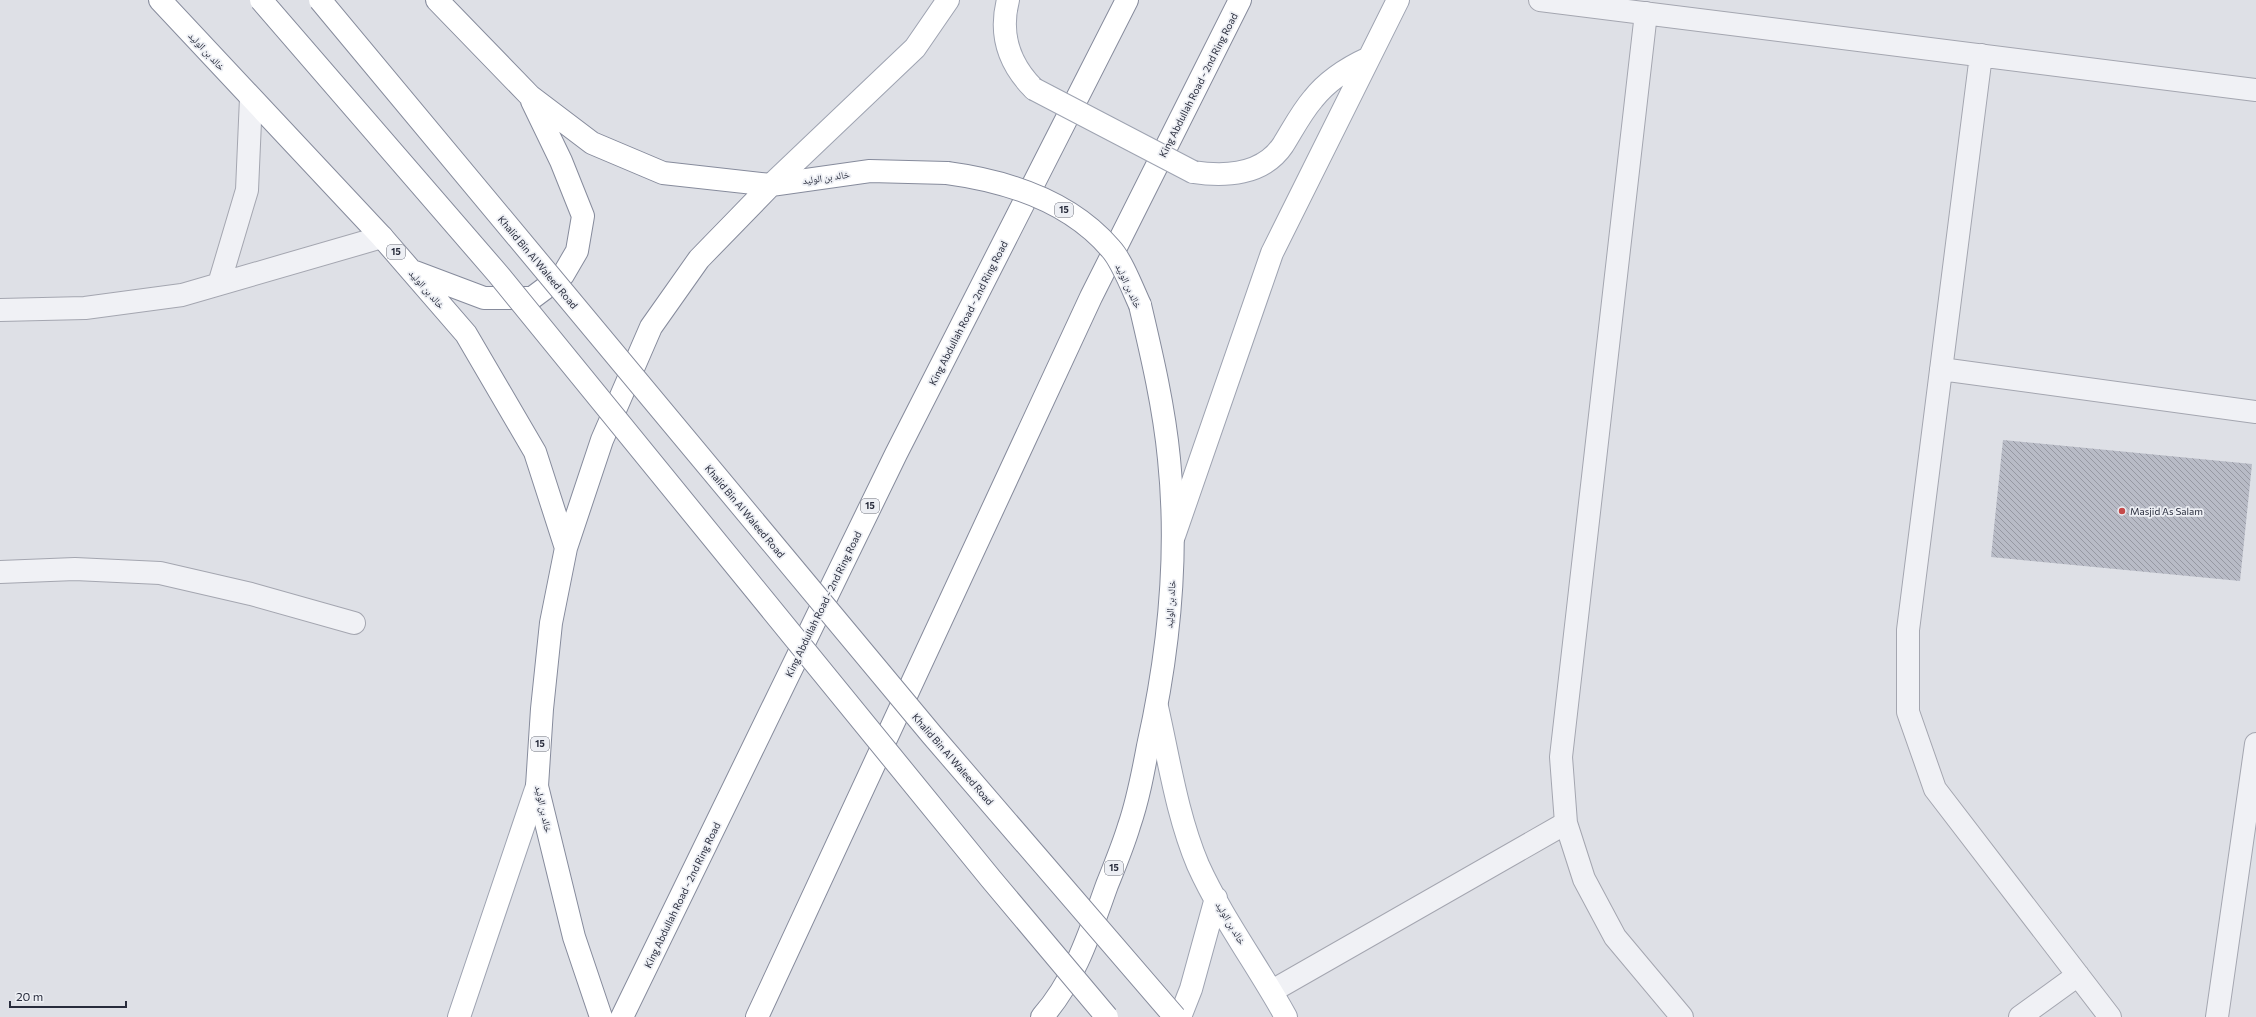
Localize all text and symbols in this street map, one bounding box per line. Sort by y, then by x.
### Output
street label: King Abdullah Road - 2nd Ring Road [1156,11,1240,159]
street label: خالد بن الوليد [186,29,228,74]
street label: خالد بن الوليد [801,168,851,187]
road number: 15 [1055,203,1073,217]
street label: Khalid Bin Al Waleed Road [496,213,581,311]
street label: King Abdullah Road - 2nd Ring Road [926,239,1010,387]
road number: 15 [387,245,405,259]
street label: خالد بن الوليد [1113,262,1145,311]
street label: خالد بن الوليد [406,267,448,312]
street label: Khalid Bin Al Waleed Road [703,462,788,560]
road number: 15 [861,499,879,513]
place label: Masjid As Salam [2130,505,2203,517]
marker: Masjid As Salam [2117,506,2127,516]
street label: King Abdullah Road - 2nd Ring Road [782,529,864,679]
street label: خالد بن الوليد [1162,579,1179,628]
street label: Khalid Bin Al Waleed Road [910,711,996,807]
road number: 15 [531,737,549,751]
street label: خالد بن الوليد [532,784,555,834]
street label: King Abdullah Road - 2nd Ring Road [641,820,723,970]
road number: 15 [1105,861,1123,875]
street label: خالد بن الوليد [1213,899,1249,948]
scale bar [10,983,126,1009]
text: 20 m [16,989,43,1003]

